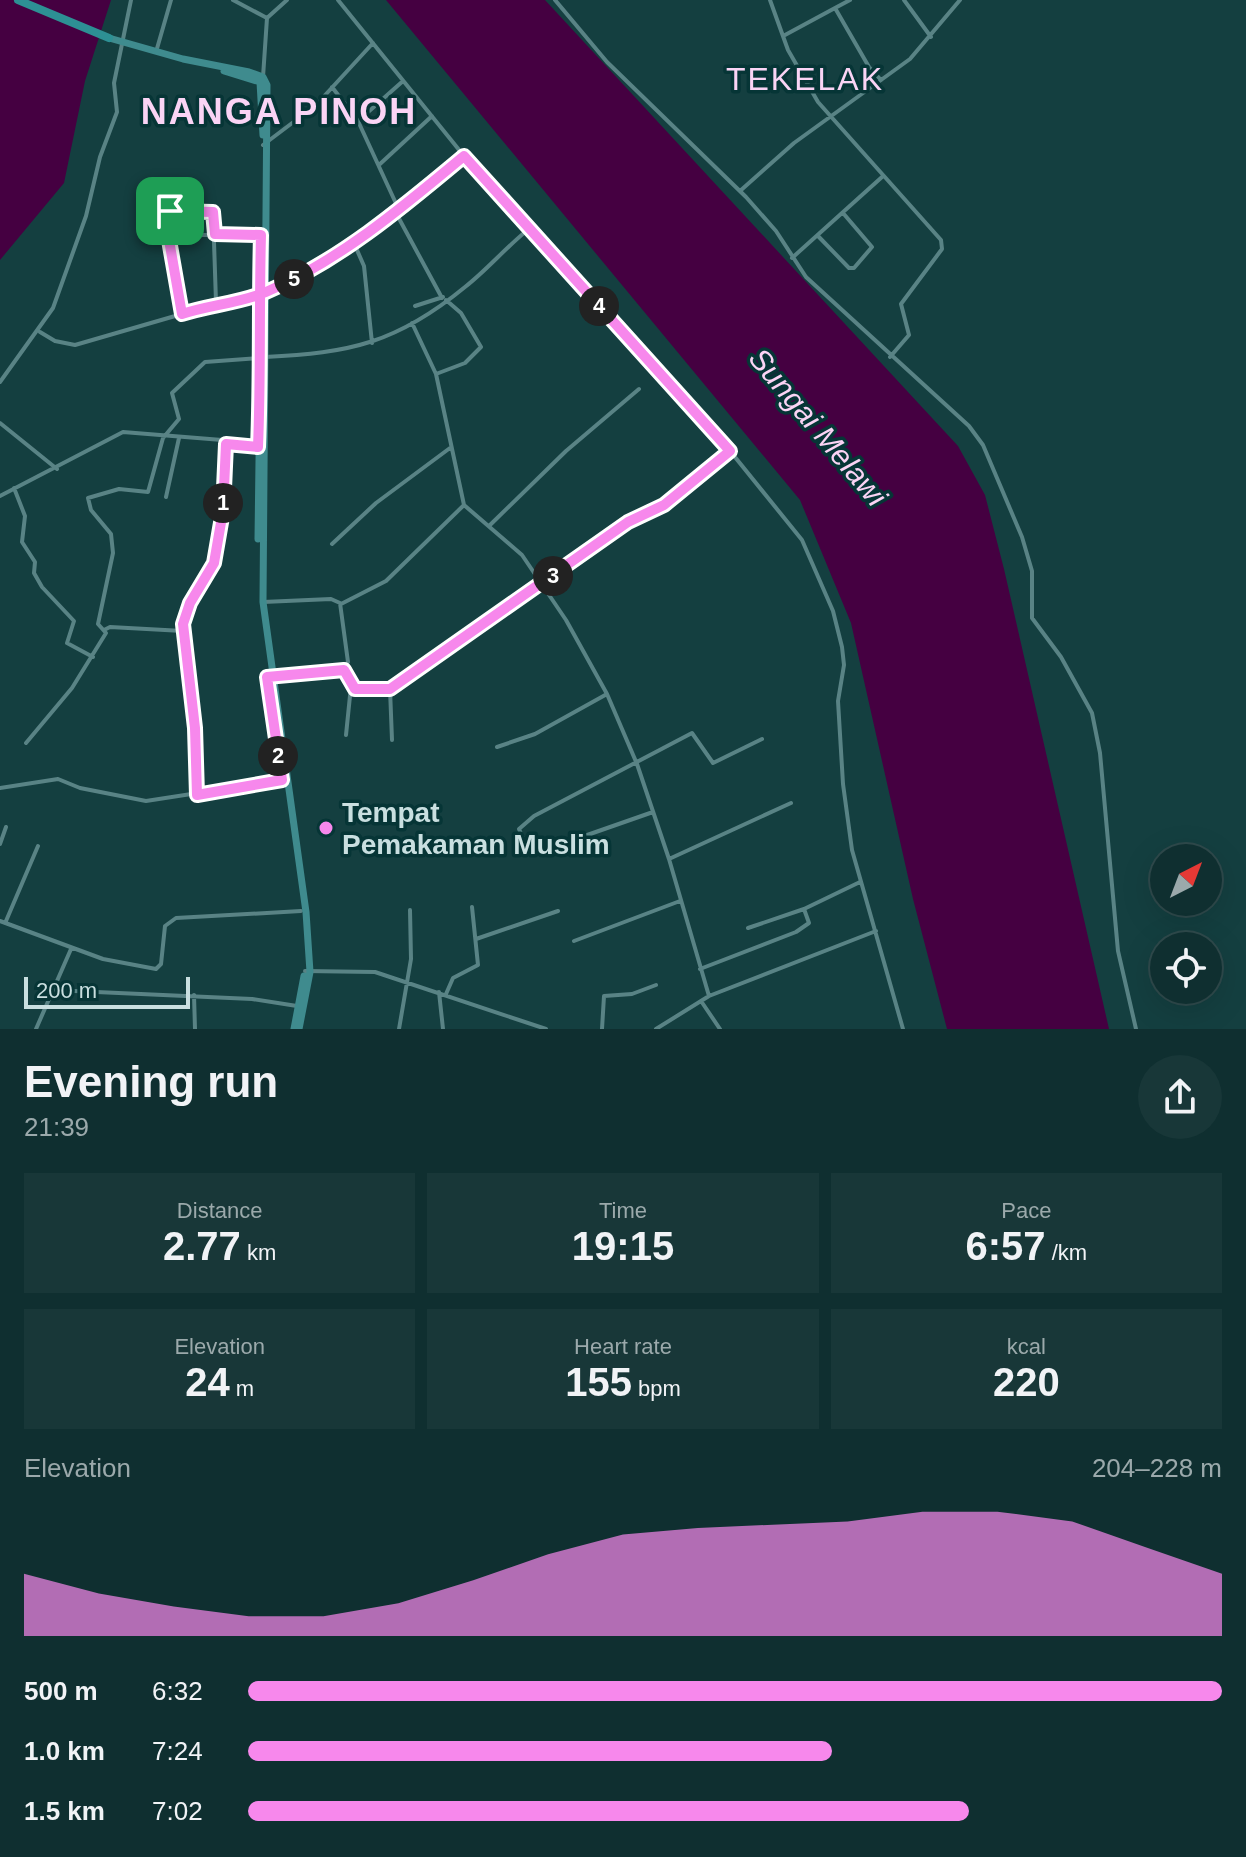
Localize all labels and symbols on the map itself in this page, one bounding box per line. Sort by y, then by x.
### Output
district label: TEKELAK [726,61,884,97]
district label: NANGA PINOH [141,91,417,132]
pin [136,177,204,245]
pin: 5 [274,259,314,299]
pin: 4 [579,286,619,326]
water label: Sungai Melawi [743,342,894,513]
pin: 1 [203,483,243,523]
pin: 3 [533,556,573,596]
pin: 2 [258,736,298,776]
place label: Tempat Pemakaman Muslim [342,797,610,860]
marker: Tempat Pemakaman Muslim [317,819,335,837]
north arrow [1150,844,1222,916]
scale bar [24,973,190,1009]

